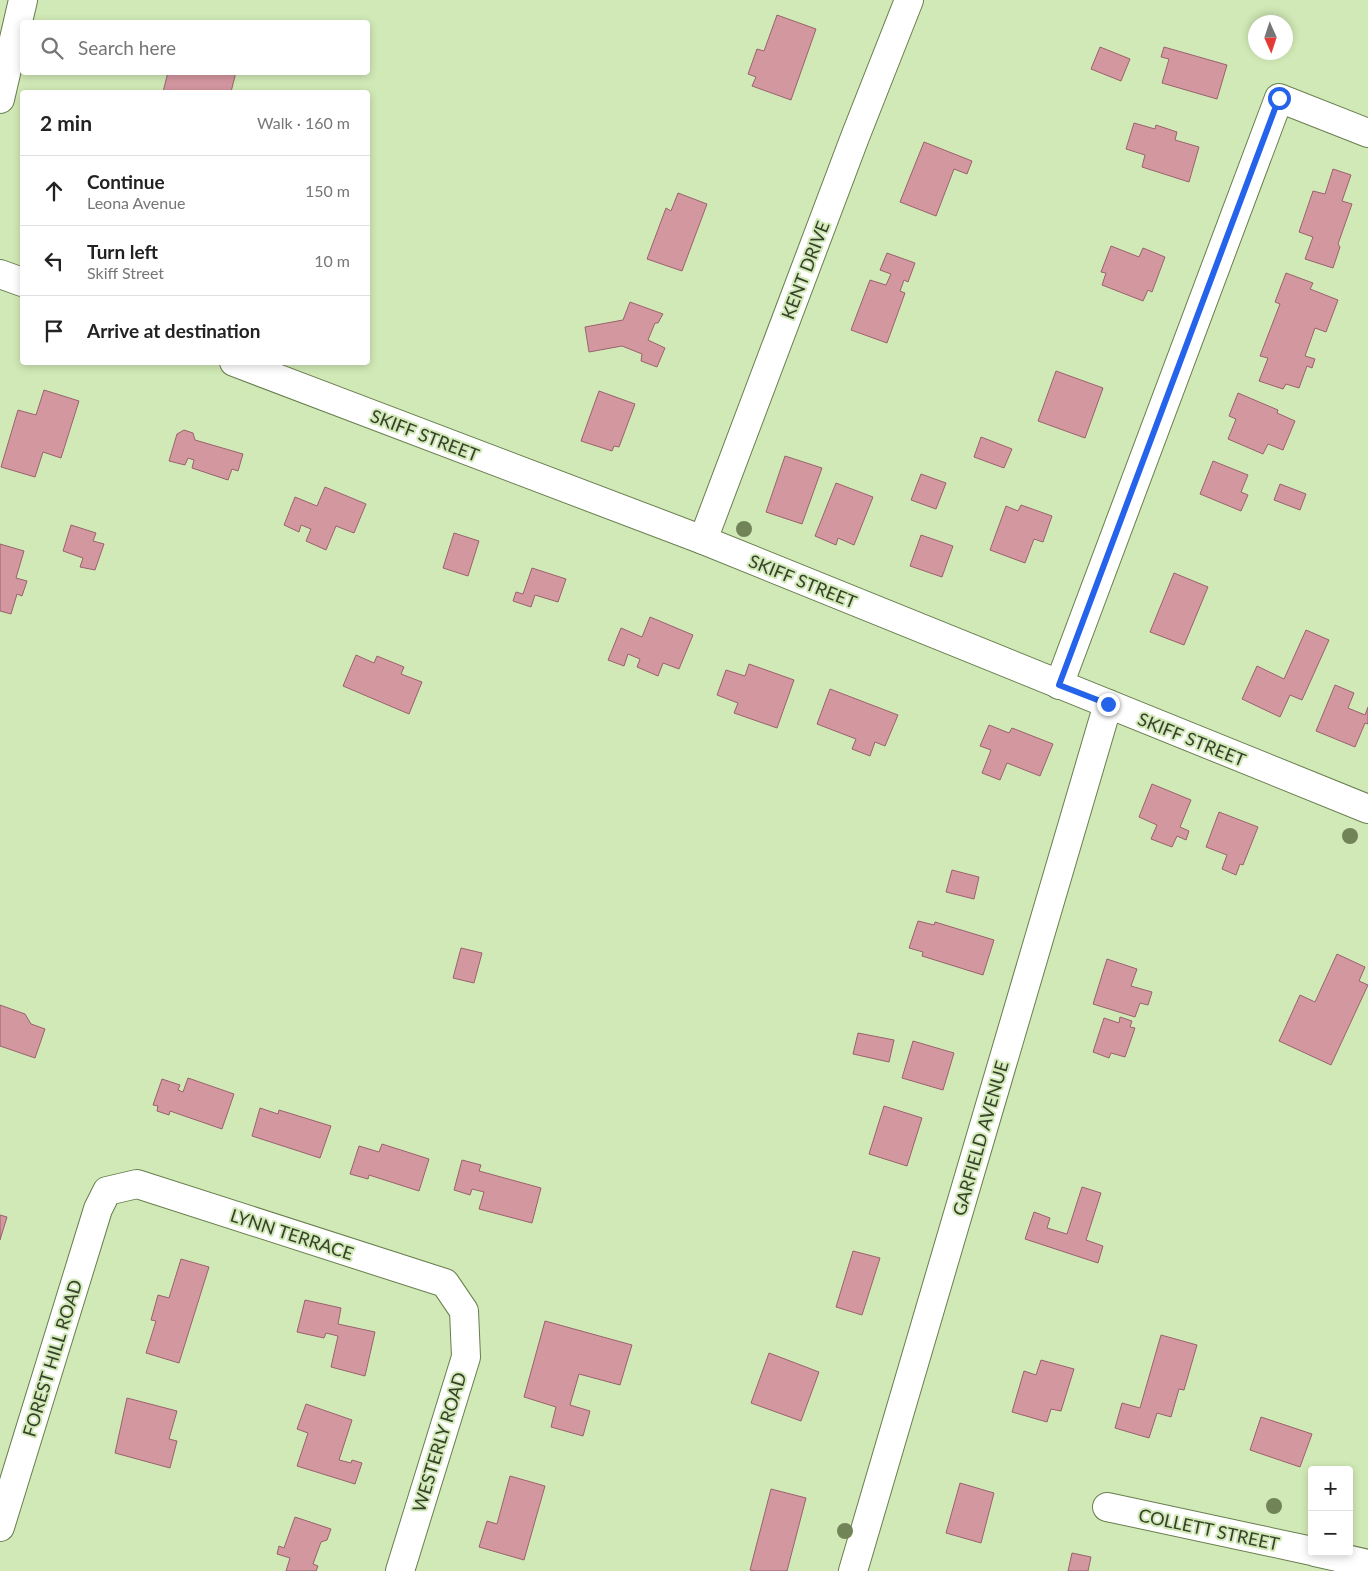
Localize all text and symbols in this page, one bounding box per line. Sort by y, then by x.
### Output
north arrow [1248,15,1293,60]
search box [20,20,370,75]
icon: search [38,34,66,62]
text: Search here [78,36,176,59]
route start [1268,87,1291,110]
text: 2 min [40,110,92,135]
text: Walk · 160 m [257,113,350,132]
text: Continue [87,170,165,193]
icon: ahead [40,177,68,205]
text: 150 m [305,181,350,200]
text: Leona Avenue [87,193,186,212]
street label: KENT DRIVE [776,218,834,322]
text: Turn left [87,240,158,263]
icon: left [40,247,68,275]
text: 10 m [314,251,350,270]
text: Skiff Street [87,263,164,282]
icon: arrive [40,317,68,345]
text: Arrive at destination [87,319,260,342]
street label: SKIFF STREET [368,404,483,466]
street label: SKIFF STREET [746,549,860,613]
route end [1097,693,1120,716]
street label: SKIFF STREET [1135,707,1249,771]
street label: GARFIELD AVENUE [947,1058,1013,1218]
street label: LYNN TERRACE [228,1204,356,1264]
street label: FOREST HILL ROAD [18,1277,86,1439]
street label: WESTERLY ROAD [407,1370,471,1514]
map controls [1308,1466,1353,1556]
button: + [1308,1466,1353,1511]
street label: COLLETT STREET [1137,1503,1282,1555]
button: − [1308,1511,1353,1556]

